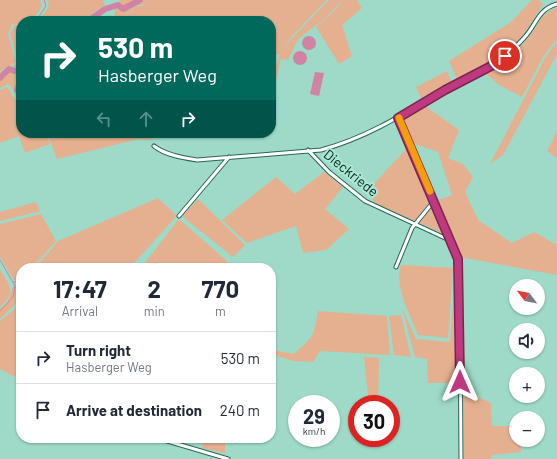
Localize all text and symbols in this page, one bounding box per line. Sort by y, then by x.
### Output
text: 530 m [98,30,173,64]
icon: right [32,32,84,84]
pin [488,39,522,73]
icon: arrive [494,45,516,67]
text: Hasberger Weg [98,64,217,86]
icon: left [93,108,115,130]
icon: ahead [135,108,157,130]
icon: right [177,108,199,130]
street label: Dieckriede [321,145,382,200]
text: 17:47 [53,274,107,303]
text: 2 [147,274,161,303]
text: 770 [202,274,239,303]
north arrow [509,279,545,315]
map controls [509,279,545,447]
text: Arrival [62,303,98,319]
text: min [144,303,165,319]
text: m [215,303,226,319]
button: sound [509,323,545,359]
text: Turn right [66,341,131,359]
icon: right [32,347,54,369]
text: 530 m [221,349,260,367]
text: Hasberger Weg [66,359,152,375]
position arrow [439,361,481,403]
button: + [509,367,545,403]
speed limit sign: 30 [348,395,400,447]
icon: arrive [32,399,54,421]
text: Arrive at destination [66,401,202,419]
text: 240 m [220,401,260,419]
text: 29 [303,404,325,428]
button: − [509,411,545,447]
text: km/h [303,425,325,437]

